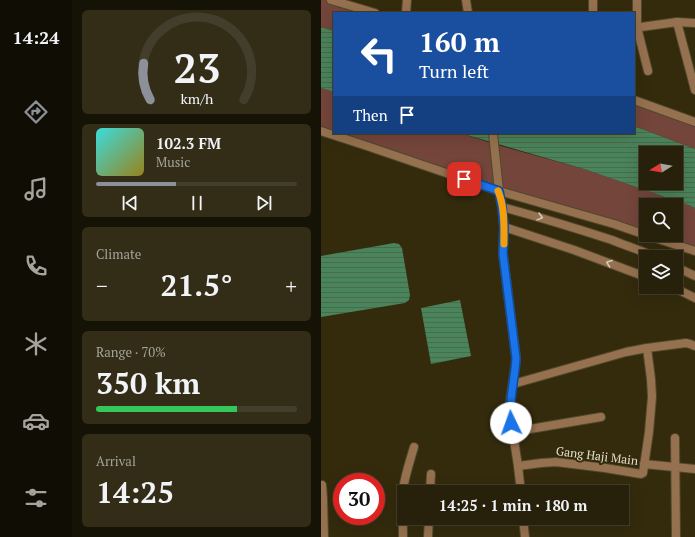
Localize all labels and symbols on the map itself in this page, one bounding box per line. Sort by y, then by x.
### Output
north arrow [639,146,683,190]
pin [447,162,481,196]
one-way arrow [536,212,543,221]
one-way arrow [606,260,613,268]
position arrow [490,402,532,444]
street label: Gang Haji Main [555,443,639,468]
speed limit sign: 30 [333,473,385,525]

